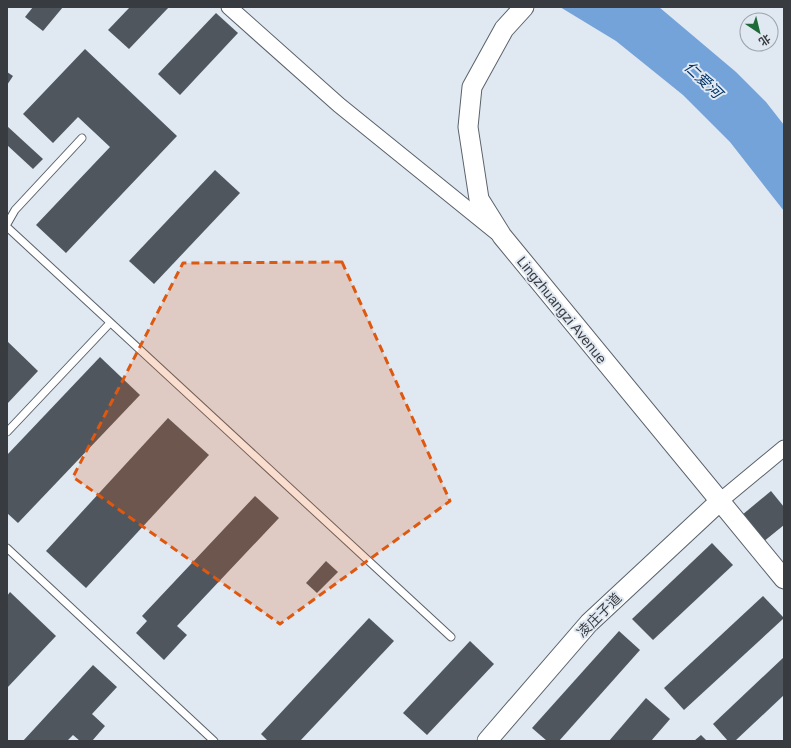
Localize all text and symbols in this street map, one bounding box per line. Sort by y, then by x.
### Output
north arrow [739,12,779,52]
text: 北 [757,32,773,48]
water label: 仁爱河 [681,58,728,103]
street label: Lingzhuangzi Avenue [514,253,610,367]
street label: 凌庄子道 [574,590,624,640]

